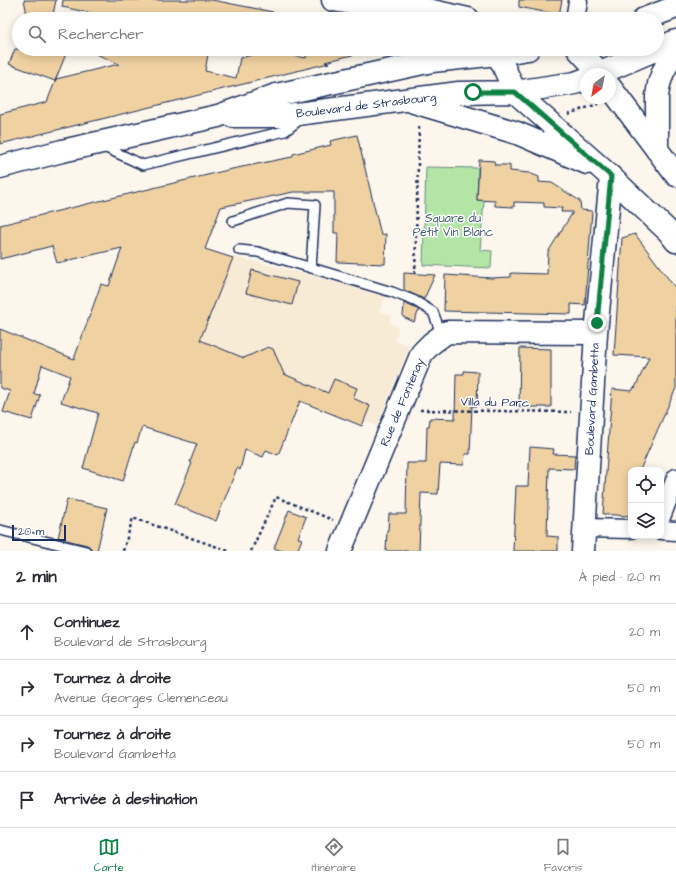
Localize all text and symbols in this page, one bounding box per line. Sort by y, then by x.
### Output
search box [12,12,664,56]
icon: search [26,23,48,45]
text: Rechercher [58,24,143,45]
north arrow [580,68,616,104]
route start [464,83,482,101]
street label: Boulevard de Strasbourg [295,88,437,124]
park label: Square du Petit Vin Blanc [413,210,494,241]
route end [588,314,606,332]
street label: Boulevard Gambetta [581,342,604,456]
street label: Rue de Fontenay [376,355,430,449]
street label: Villa du Parc [460,393,530,412]
map controls [628,467,664,539]
button: locate [628,467,664,503]
button: layers [628,503,664,539]
scale bar [12,523,66,542]
text: 20 m [18,524,44,539]
text: 2 min [16,565,57,589]
text: À pied · 120 m [579,568,660,586]
text: Continuez [54,612,120,633]
icon: ahead [16,621,38,643]
text: 20 m [629,623,660,641]
text: Boulevard de Strasbourg [54,633,207,651]
text: Tournez à droite [54,668,171,689]
icon: right [16,677,38,699]
text: 50 m [627,679,660,697]
text: Avenue Georges Clemenceau [54,689,228,707]
text: Tournez à droite [54,724,171,745]
icon: right [16,733,38,755]
text: 50 m [627,735,660,753]
text: Boulevard Gambetta [54,745,176,763]
icon: arrive [16,789,38,811]
text: Arrivée à destination [54,789,197,810]
tab: Carte [94,836,124,875]
tab: Itinéraire [311,836,356,875]
tab: Favoris [544,836,582,875]

